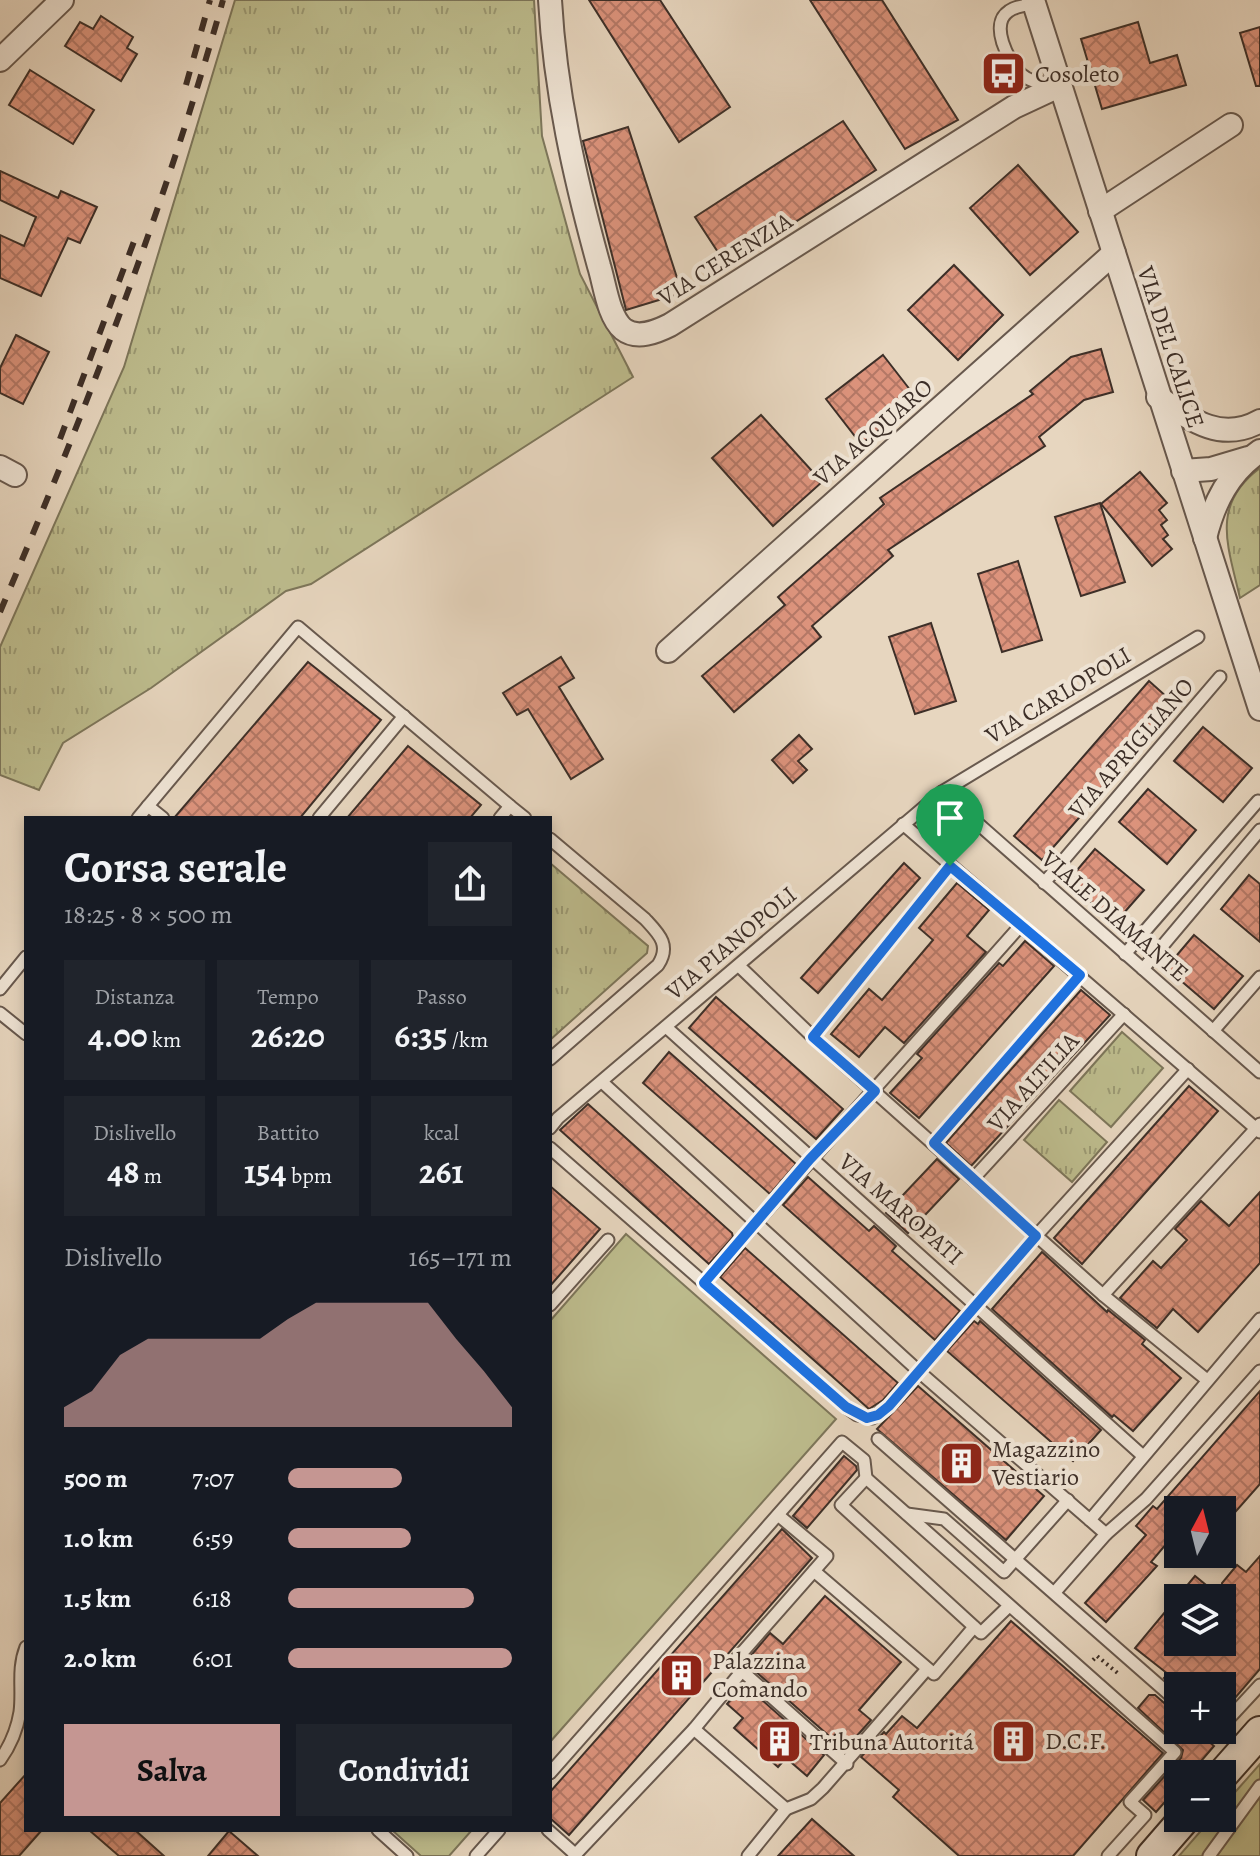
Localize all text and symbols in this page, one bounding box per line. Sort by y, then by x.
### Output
bus stop icon: Cosoleto [980,50,1028,98]
place label: Cosoleto [1035,58,1120,90]
street label: VIA CERENZIA [651,204,799,314]
street label: VIA DEL CALICE [1129,261,1212,432]
street label: VIA ACQUARO [806,371,939,493]
street label: VIA CARLOPOLI [978,639,1137,752]
street label: VIA APRIGLIANO [1060,671,1201,826]
pin [916,784,984,866]
icon: arrive [928,796,972,840]
text: Corsa serale [64,837,287,897]
button: share [428,842,512,926]
street label: VIALE DIAMANTE [1034,842,1195,989]
street label: VIA PIANOPOLI [658,879,803,1008]
text: 18:25 · 8 × 500 m [64,897,232,932]
text: Distanza [94,982,175,1012]
text: Tempo [257,982,319,1012]
text: Passo [416,982,467,1012]
text: 4.00 [88,1012,148,1059]
text: 26:20 [251,1012,325,1059]
text: 6:35 [394,1012,447,1059]
text: km [148,1025,181,1055]
text: /km [447,1025,488,1055]
street label: VIA ALTILIA [979,1025,1087,1139]
text: Dislivello [93,1118,176,1148]
text: Battito [257,1118,319,1148]
text: kcal [424,1118,459,1148]
street label: VIA MAROPATI [831,1145,970,1272]
text: 48 [107,1148,139,1195]
text: 154 [244,1148,287,1195]
text: 261 [419,1148,464,1195]
text: m [139,1161,162,1191]
text: bpm [287,1161,332,1191]
text: Dislivello [64,1240,162,1275]
text: 165–171 m [409,1240,512,1275]
place label: Magazzino Vestiario [991,1433,1100,1493]
building icon: Magazzino Vestiario [937,1439,985,1487]
text: 500 m [64,1461,128,1496]
text: 7:07 [192,1461,234,1496]
north arrow [1164,1496,1236,1568]
map controls [1164,1496,1236,1832]
text: 1.0 km [64,1521,133,1556]
text: 6:59 [192,1521,233,1556]
text: 1.5 km [64,1581,131,1616]
text: 6:18 [192,1581,232,1616]
button: layers [1164,1584,1236,1656]
text: 2.0 km [64,1641,137,1676]
text: 6:01 [192,1641,233,1676]
place label: Palazzina Comando [712,1645,808,1705]
building icon: Palazzina Comando [657,1651,705,1699]
button: + [1164,1672,1236,1744]
building icon: D.C.F. [990,1717,1038,1765]
building icon: Tribuna Autoritá [755,1718,803,1766]
button: Salva [64,1724,280,1816]
button: Condividi [296,1724,512,1816]
place label: D.C.F. [1045,1725,1107,1757]
place label: Tribuna Autoritá [810,1726,975,1758]
button: − [1164,1760,1236,1832]

